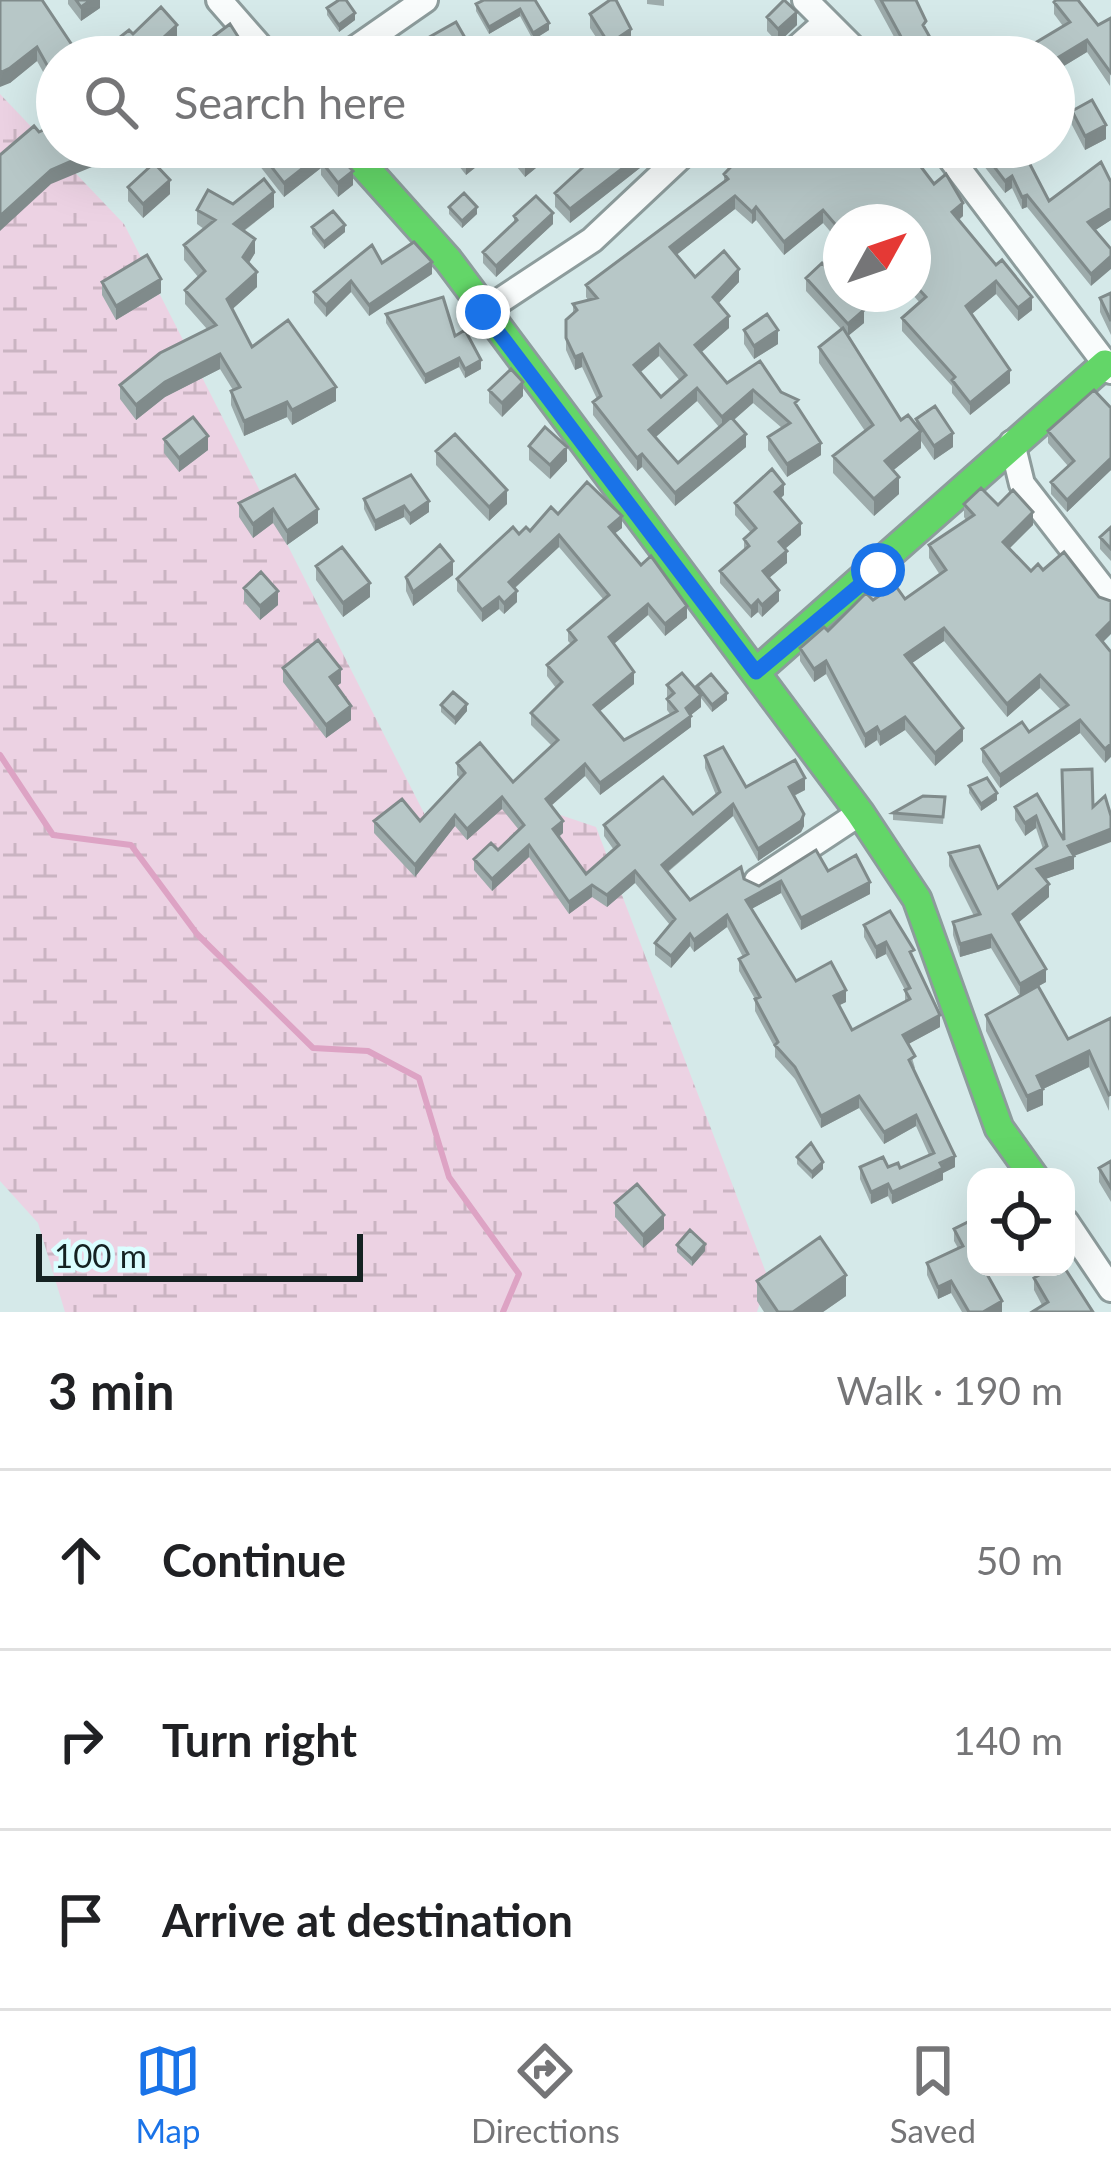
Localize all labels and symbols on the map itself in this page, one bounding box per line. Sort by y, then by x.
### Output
north arrow [823,204,931,312]
route end [456,285,510,339]
route start [851,543,905,597]
scale bar [36,1228,363,1281]

